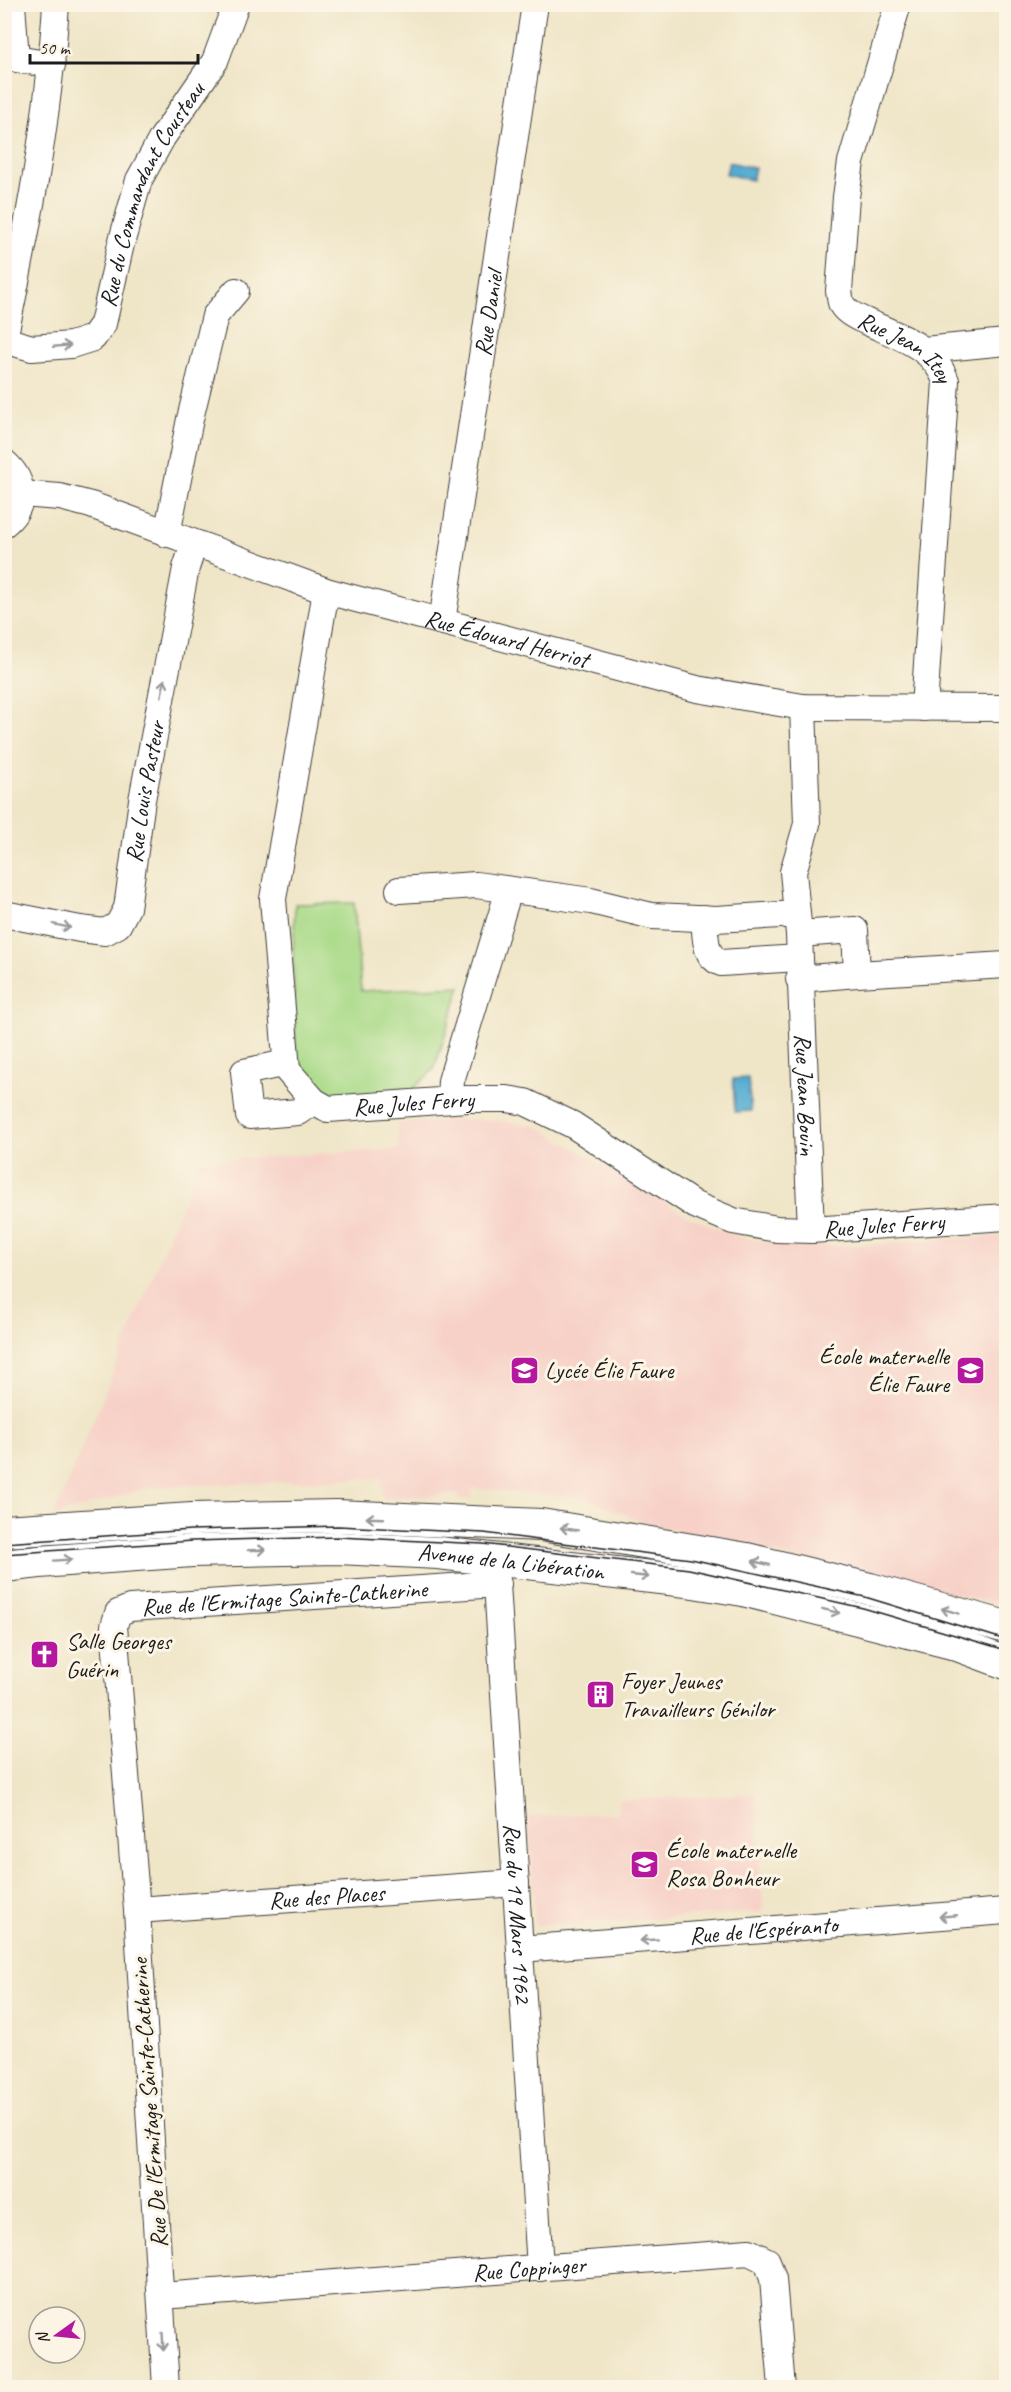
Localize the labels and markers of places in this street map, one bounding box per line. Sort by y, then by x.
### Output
place label: École maternelle Élie Faure [819,1341,951,1399]
school or university icon: Lycée Élie Faure [508,1354,540,1386]
school or university icon: École maternelle Élie Faure [954,1354,986,1386]
place label: Lycée Élie Faure [545,1355,676,1385]
place label: Salle Georges Guérin [66,1626,173,1684]
church icon: Salle Georges Guérin [29,1639,61,1671]
place label: Foyer Jeunes Travailleurs Génilor [621,1666,777,1724]
building icon: Foyer Jeunes Travailleurs Génilor [584,1679,616,1711]
place label: École maternelle Rosa Bonheur [666,1835,798,1893]
school or university icon: École maternelle Rosa Bonheur [629,1848,661,1880]

